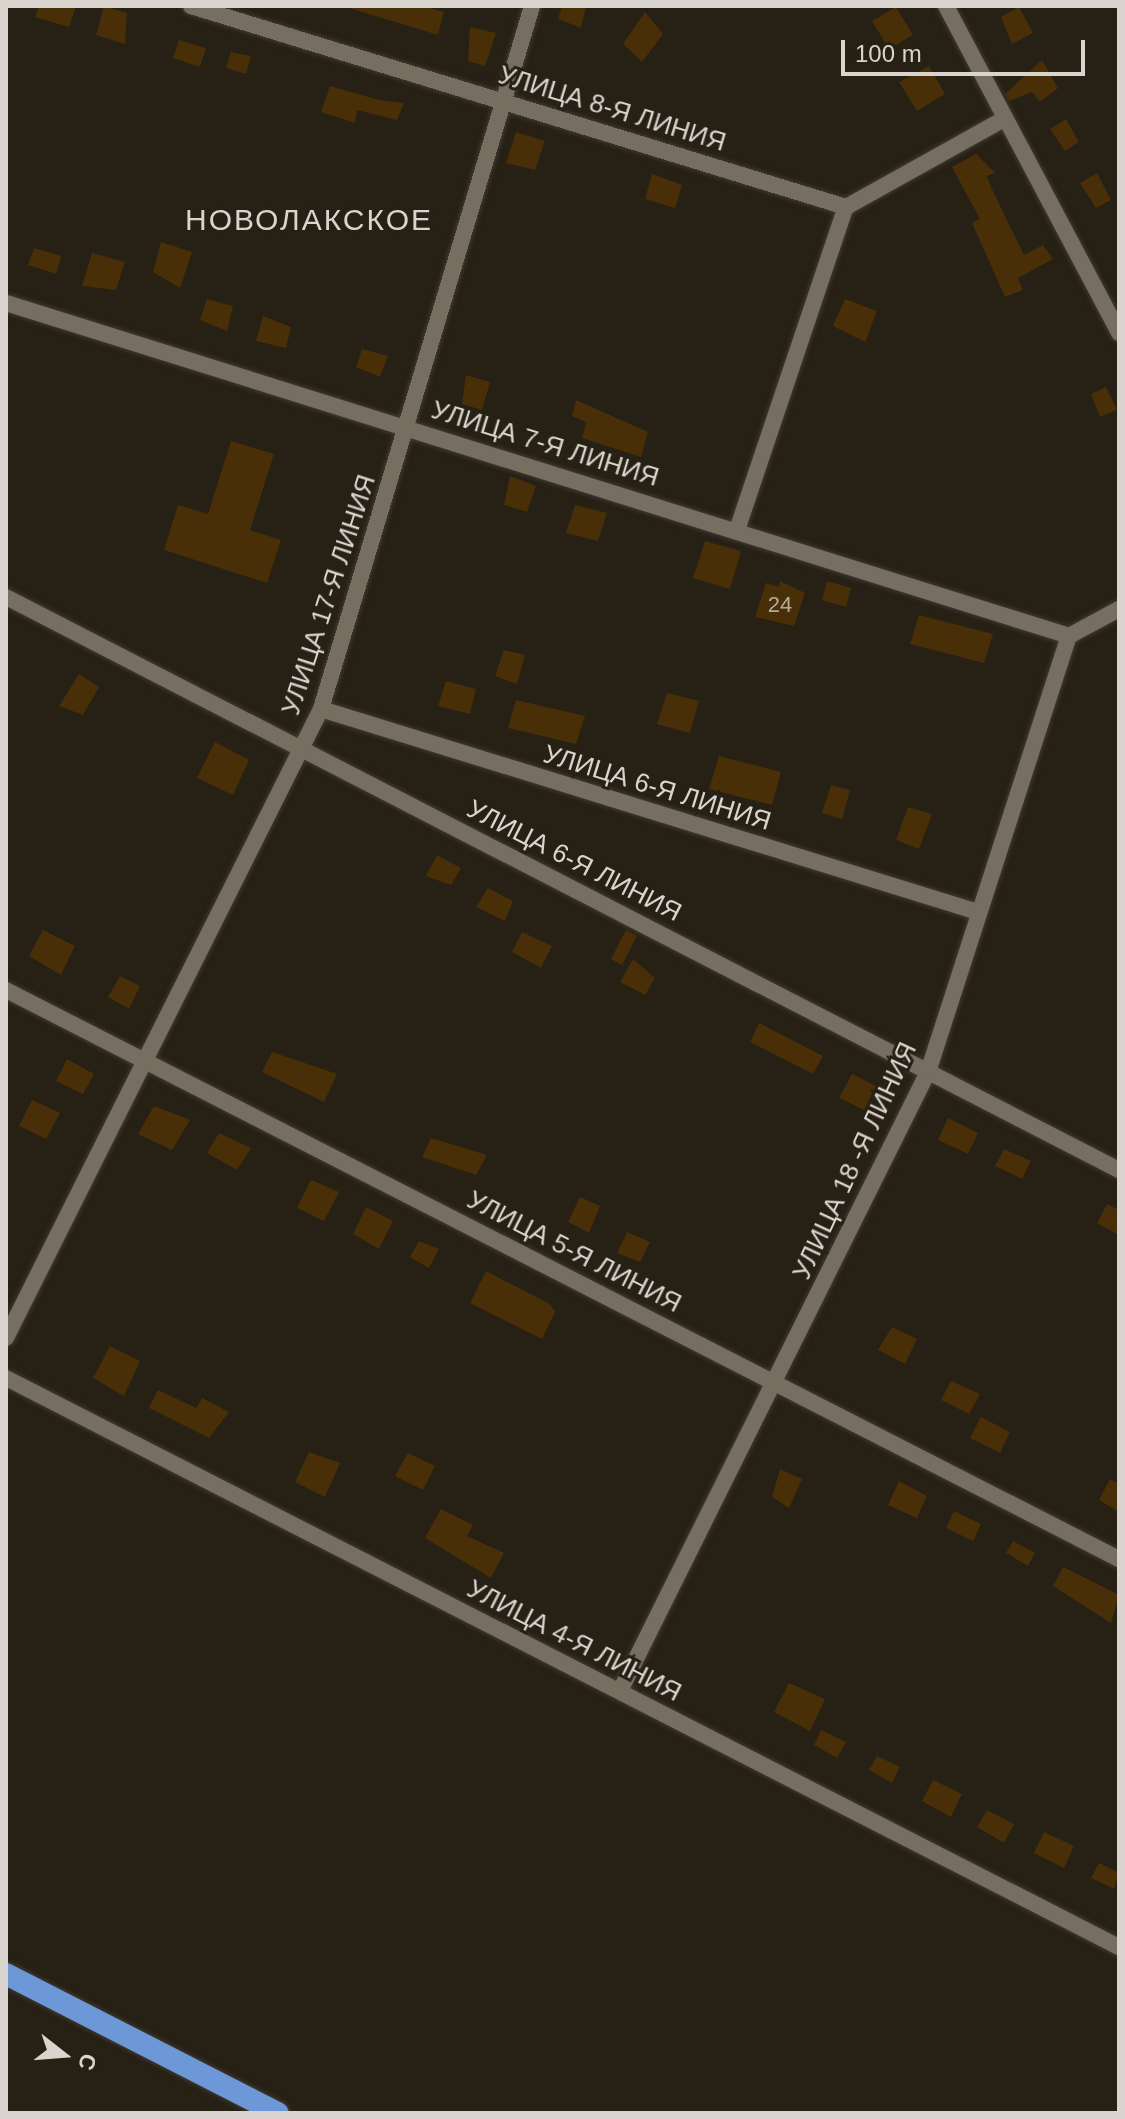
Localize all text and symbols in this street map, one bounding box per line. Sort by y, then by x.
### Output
scale bar [845,24,1089,74]
text: 100 m [855,40,922,67]
street label: УЛИЦА 8-Я ЛИНИЯ [494,60,730,158]
district label: НОВОЛАКСКОЕ [185,202,433,238]
street label: УЛИЦА 7-Я ЛИНИЯ [427,395,663,493]
street label: УЛИЦА 17-Я ЛИНИЯ [275,471,383,719]
house number: 24 [768,592,792,618]
street label: УЛИЦА 6-Я ЛИНИЯ [539,739,775,837]
street label: УЛИЦА 6-Я ЛИНИЯ [462,793,686,929]
street label: УЛИЦА 18 -Я ЛИНИЯ [786,1037,924,1285]
street label: УЛИЦА 5-Я ЛИНИЯ [462,1184,686,1320]
street label: УЛИЦА 4-Я ЛИНИЯ [462,1573,686,1709]
north arrow [24,2015,104,2095]
text: С [73,2051,102,2073]

